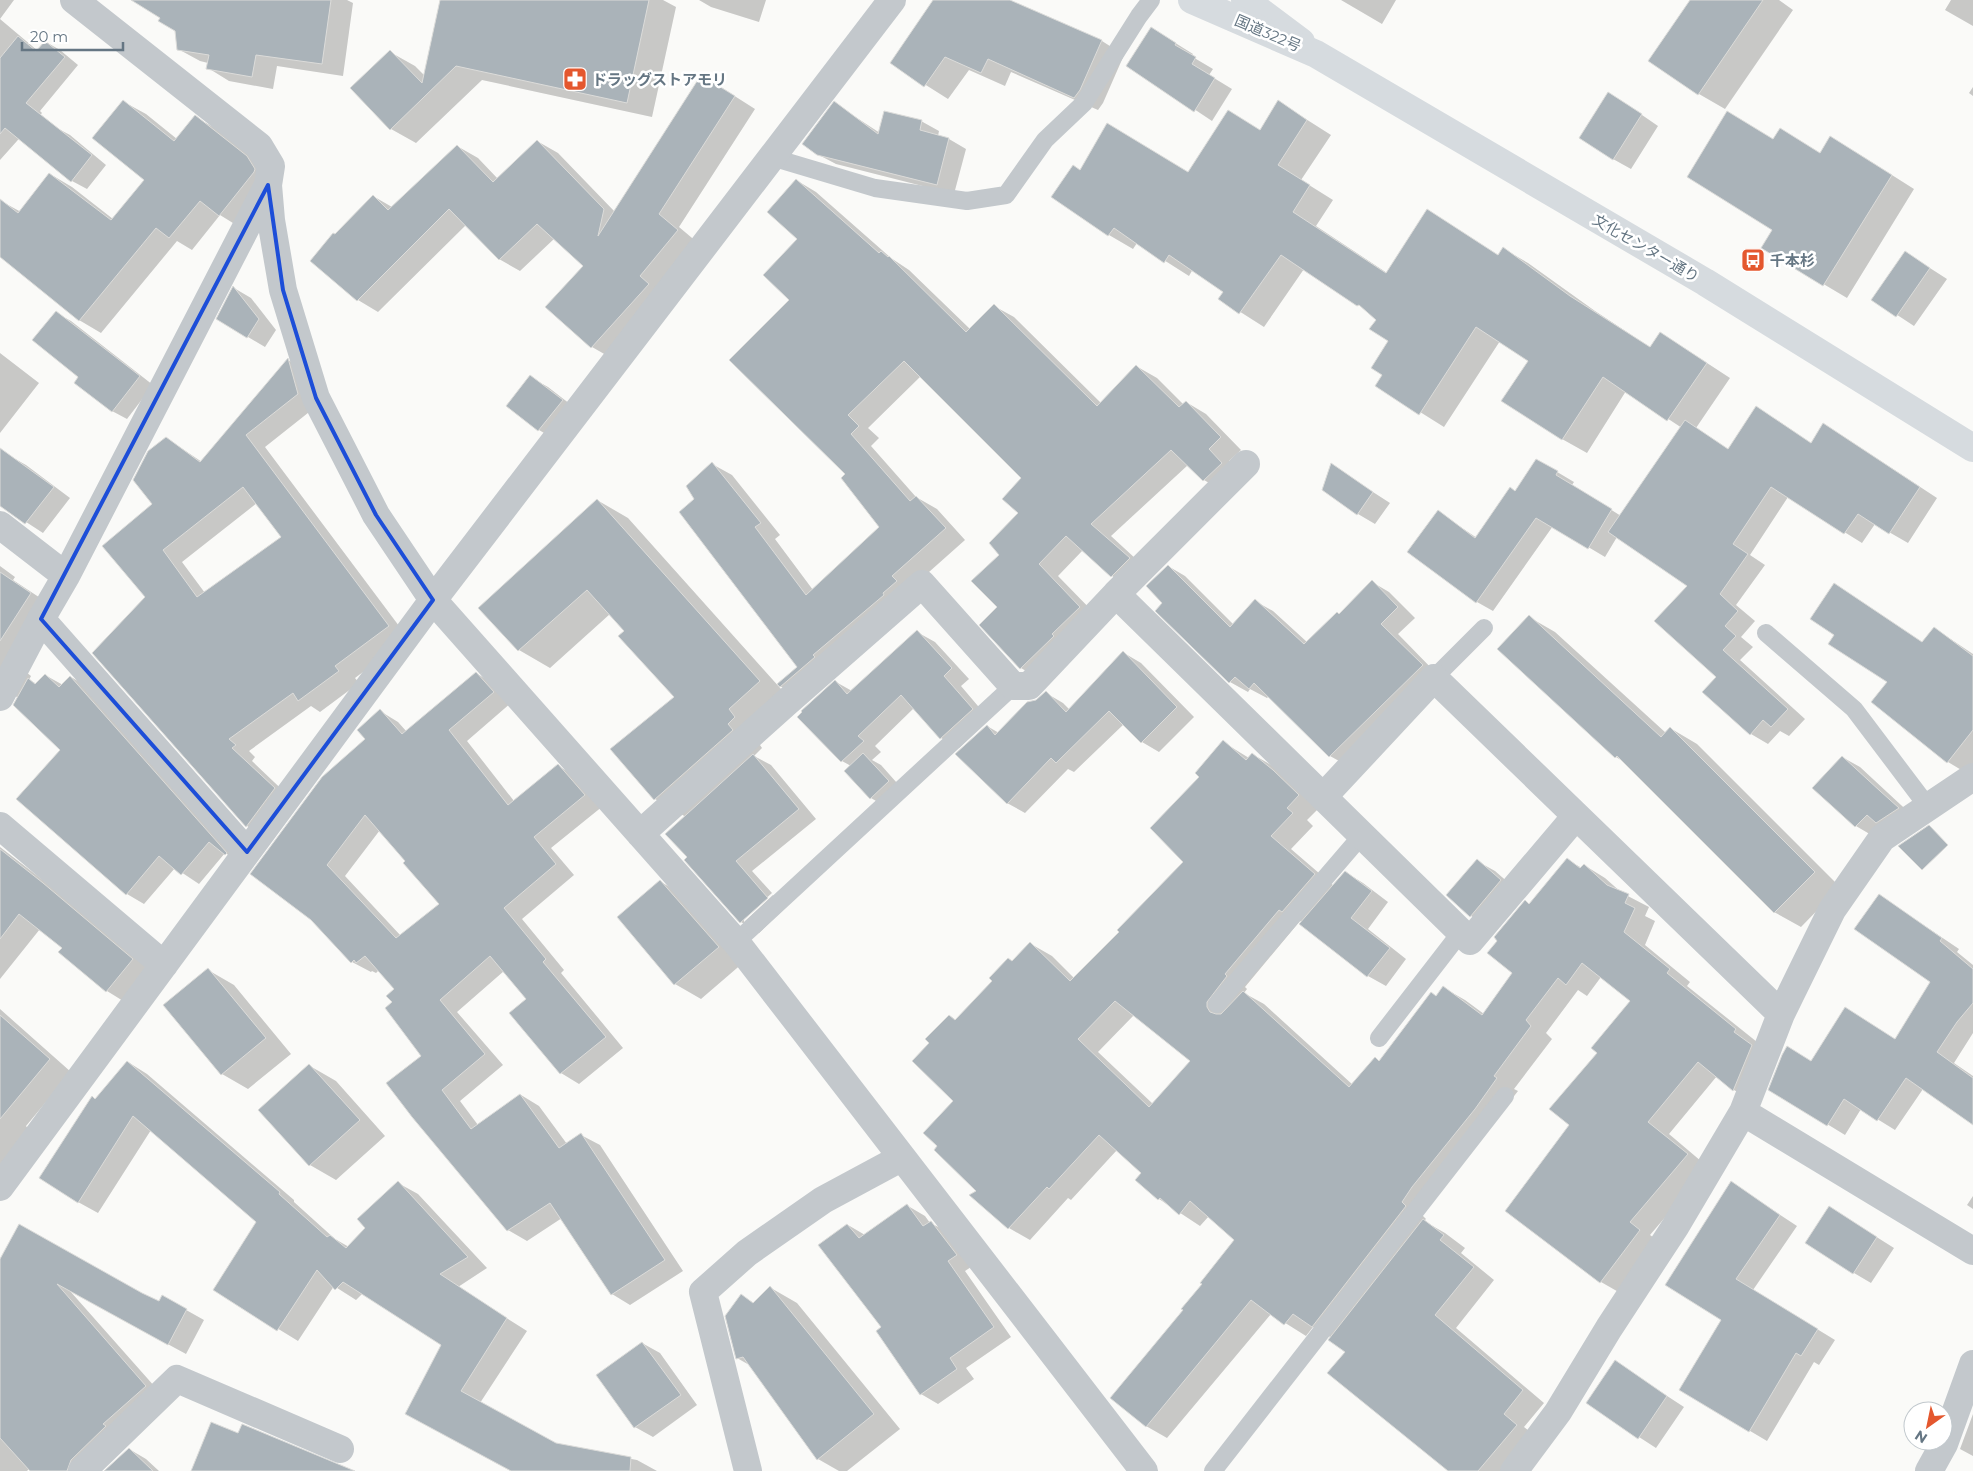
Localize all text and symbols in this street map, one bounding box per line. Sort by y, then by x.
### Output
street label: 国道322号 [1232,10,1304,56]
scale bar [22,20,124,52]
text: 20 m [30,27,68,46]
pharmacy icon: ドラッグストアモリ [562,66,588,92]
place label: ドラッグストアモリ [592,70,727,89]
street label: 文化センター通り [1589,210,1703,286]
bus stop icon: 千本杉 [1740,247,1766,273]
place label: 千本杉 [1770,251,1815,270]
north arrow [1903,1401,1953,1451]
text: N [1911,1426,1931,1448]

